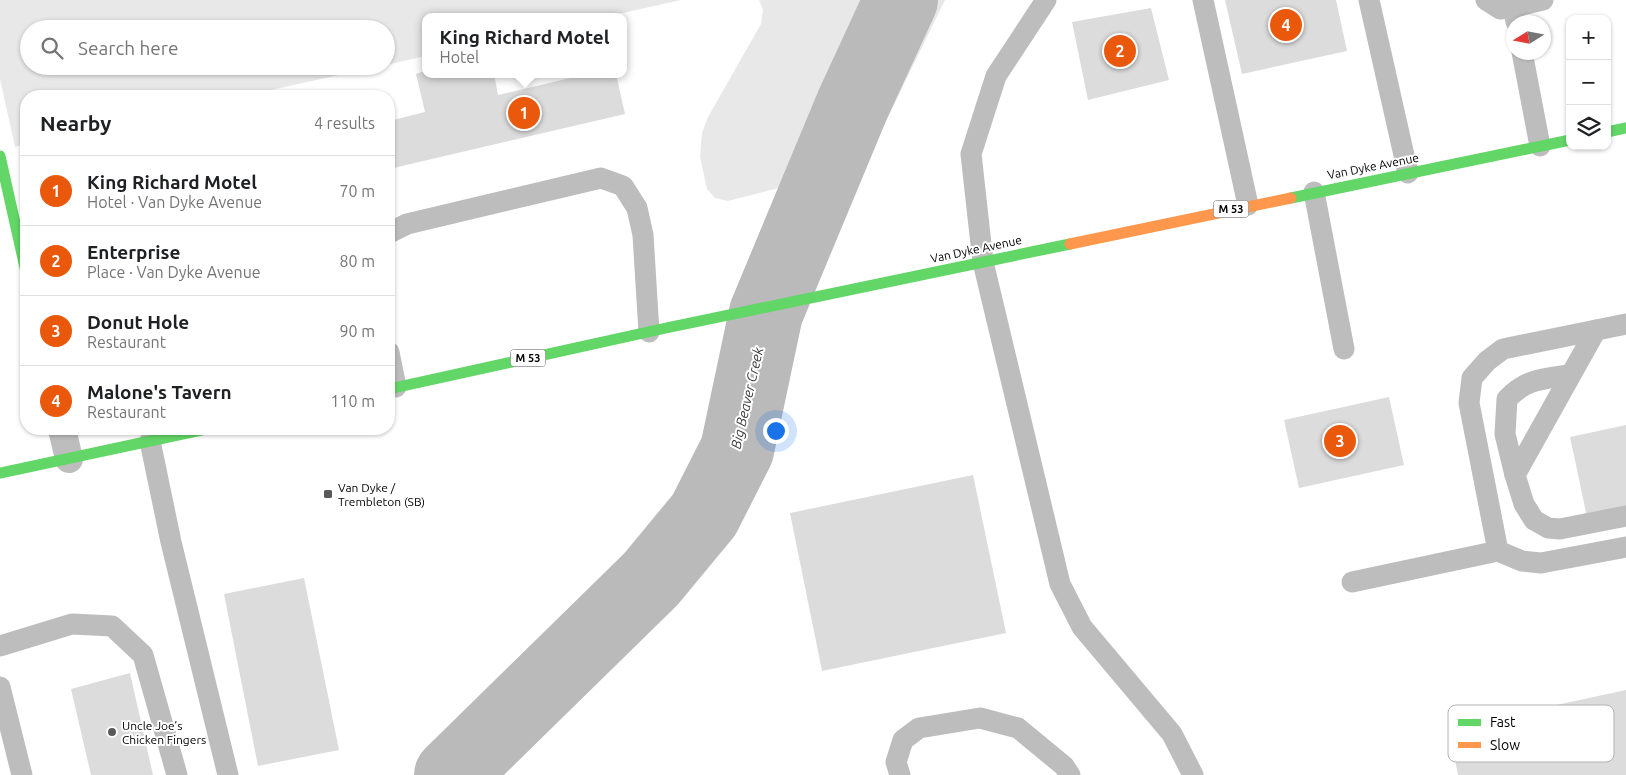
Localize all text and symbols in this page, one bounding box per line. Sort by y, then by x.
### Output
pin: 4 [1270,6,1302,44]
popup [422,13,627,78]
north arrow [1506,15,1551,60]
map controls [1566,15,1611,150]
button: + [1566,15,1611,60]
search box [20,20,395,75]
text: King Richard Motel [440,26,609,48]
pin: 2 [1104,32,1136,70]
icon: search [38,34,66,62]
text: Search here [78,37,178,59]
text: Hotel [440,48,479,66]
button: − [1566,60,1611,105]
pin: 1 [508,94,540,132]
button: layers [1566,105,1611,150]
text: Nearby [40,111,111,135]
text: 4 results [314,114,375,132]
street label: Van Dyke Avenue [1326,151,1420,181]
text: King Richard Motel [87,171,257,193]
text: 1 [51,182,61,200]
text: 70 m [339,182,375,200]
text: Hotel · Van Dyke Avenue [87,193,262,211]
road number: M 53 [1214,200,1248,218]
street label: Van Dyke Avenue [929,233,1023,265]
text: Enterprise [87,241,180,263]
text: 2 [51,252,61,270]
text: 80 m [339,252,375,270]
text: Place · Van Dyke Avenue [87,263,261,281]
text: Donut Hole [87,311,189,333]
text: 3 [51,322,61,340]
text: 90 m [339,322,375,340]
text: Restaurant [87,333,166,351]
water label: Big Beaver Creek [728,345,767,450]
road number: M 53 [510,349,546,366]
text: Malone's Tavern [87,381,232,403]
text: 4 [51,392,61,410]
text: 110 m [330,392,375,410]
text: Restaurant [87,403,166,421]
your location [763,418,789,444]
pin: 3 [1324,422,1356,460]
place label: Van Dyke / Trembleton (SB) [338,481,425,509]
marker: Van Dyke / Trembleton (SB) [322,488,334,500]
legend [1448,705,1614,762]
text: Fast [1490,714,1516,730]
place label: Uncle Joe’s Chicken Fingers [122,719,206,746]
marker: Uncle Joe’s Chicken Fingers [106,726,118,738]
text: Slow [1490,737,1520,753]

